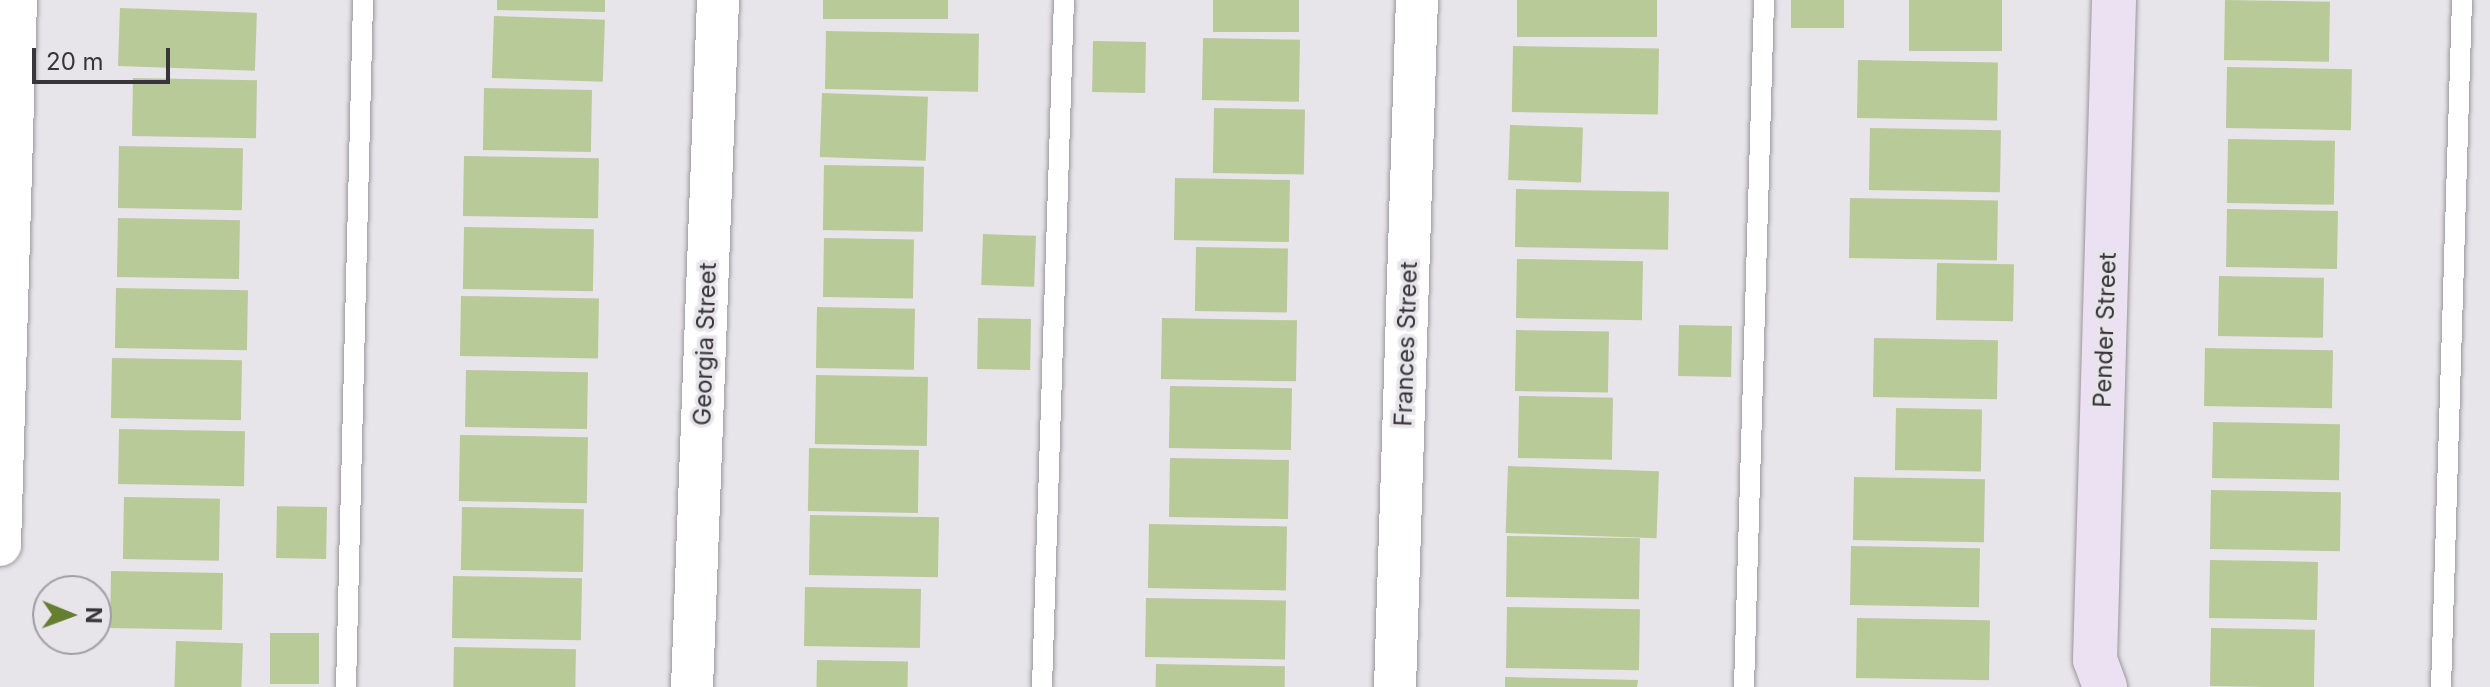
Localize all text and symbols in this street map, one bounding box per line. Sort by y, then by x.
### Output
scale bar [36,32,174,82]
text: 20 m [46,47,104,76]
street label: Pender Street [2088,252,2122,408]
street label: Frances Street [1389,261,1423,427]
street label: Georgia Street [688,262,722,426]
north arrow [32,575,112,655]
text: N [81,607,107,624]

